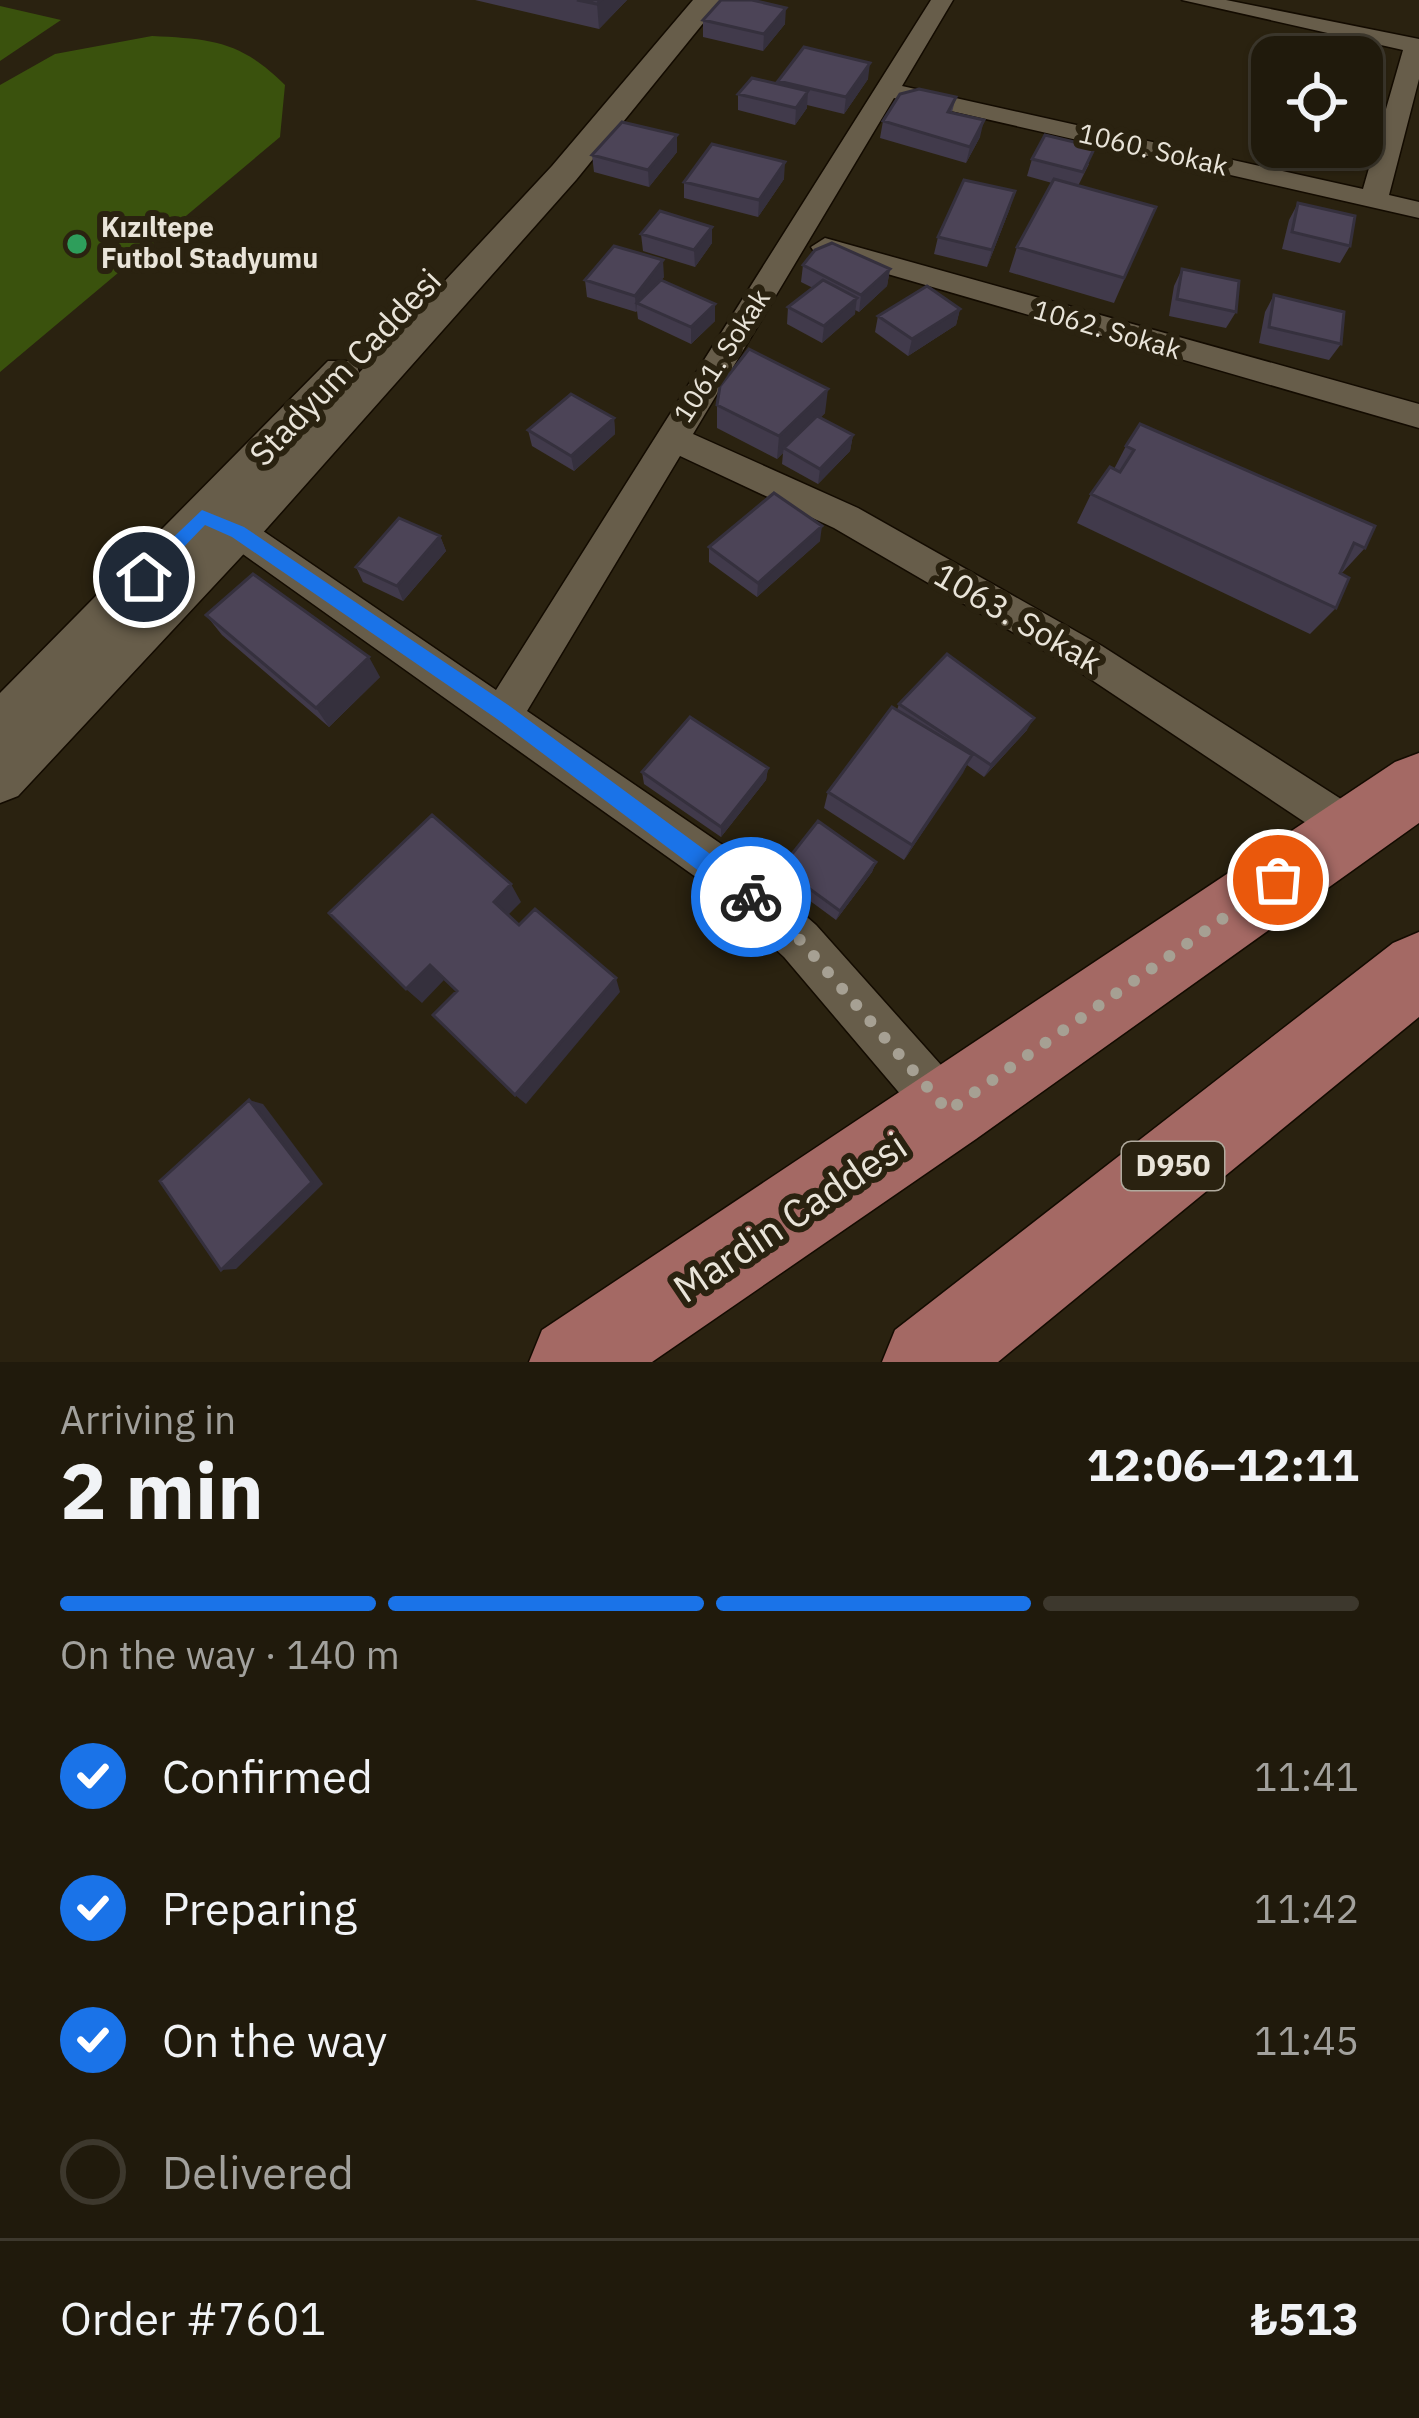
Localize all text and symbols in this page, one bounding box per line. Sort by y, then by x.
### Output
map controls [1251,36,1383,168]
button: locate [1251,36,1383,168]
street label: 1060. Sokak [1075,114,1231,183]
place label: Kızıltepe Futbol Stadyumu [101,209,318,275]
marker: Kızıltepe Futbol Stadyumu [64,231,90,257]
street label: Stadyum Caddesi [240,259,450,474]
street label: 1061. Sokak [665,282,777,428]
street label: 1062. Sokak [1029,291,1185,366]
pin [93,526,195,628]
icon: home [111,544,177,610]
street label: 1063. Sokak [927,552,1109,683]
pin [1227,829,1329,931]
courier [691,837,811,957]
icon: bag [1245,847,1311,913]
icon: bike [718,864,784,930]
street label: Mardin Caddesi [663,1120,916,1313]
road number: D950 [1122,1142,1224,1190]
text: Arriving in [60,1394,236,1445]
text: 12:06–12:11 [1087,1435,1359,1493]
text: 2 min [60,1439,264,1540]
text: On the way · 140 m [60,1629,400,1680]
icon: check [60,1743,126,1809]
text: Confirmed [162,1747,373,1805]
text: 11:41 [1254,1751,1359,1802]
icon: check [60,1875,126,1941]
text: Preparing [162,1879,357,1937]
text: 11:42 [1254,1883,1359,1934]
icon: check [60,2007,126,2073]
text: On the way [162,2011,387,2069]
text: 11:45 [1254,2015,1359,2066]
text: Delivered [162,2143,354,2201]
text: Order #7601 [60,2289,326,2347]
text: ₺513 [1251,2289,1359,2347]

